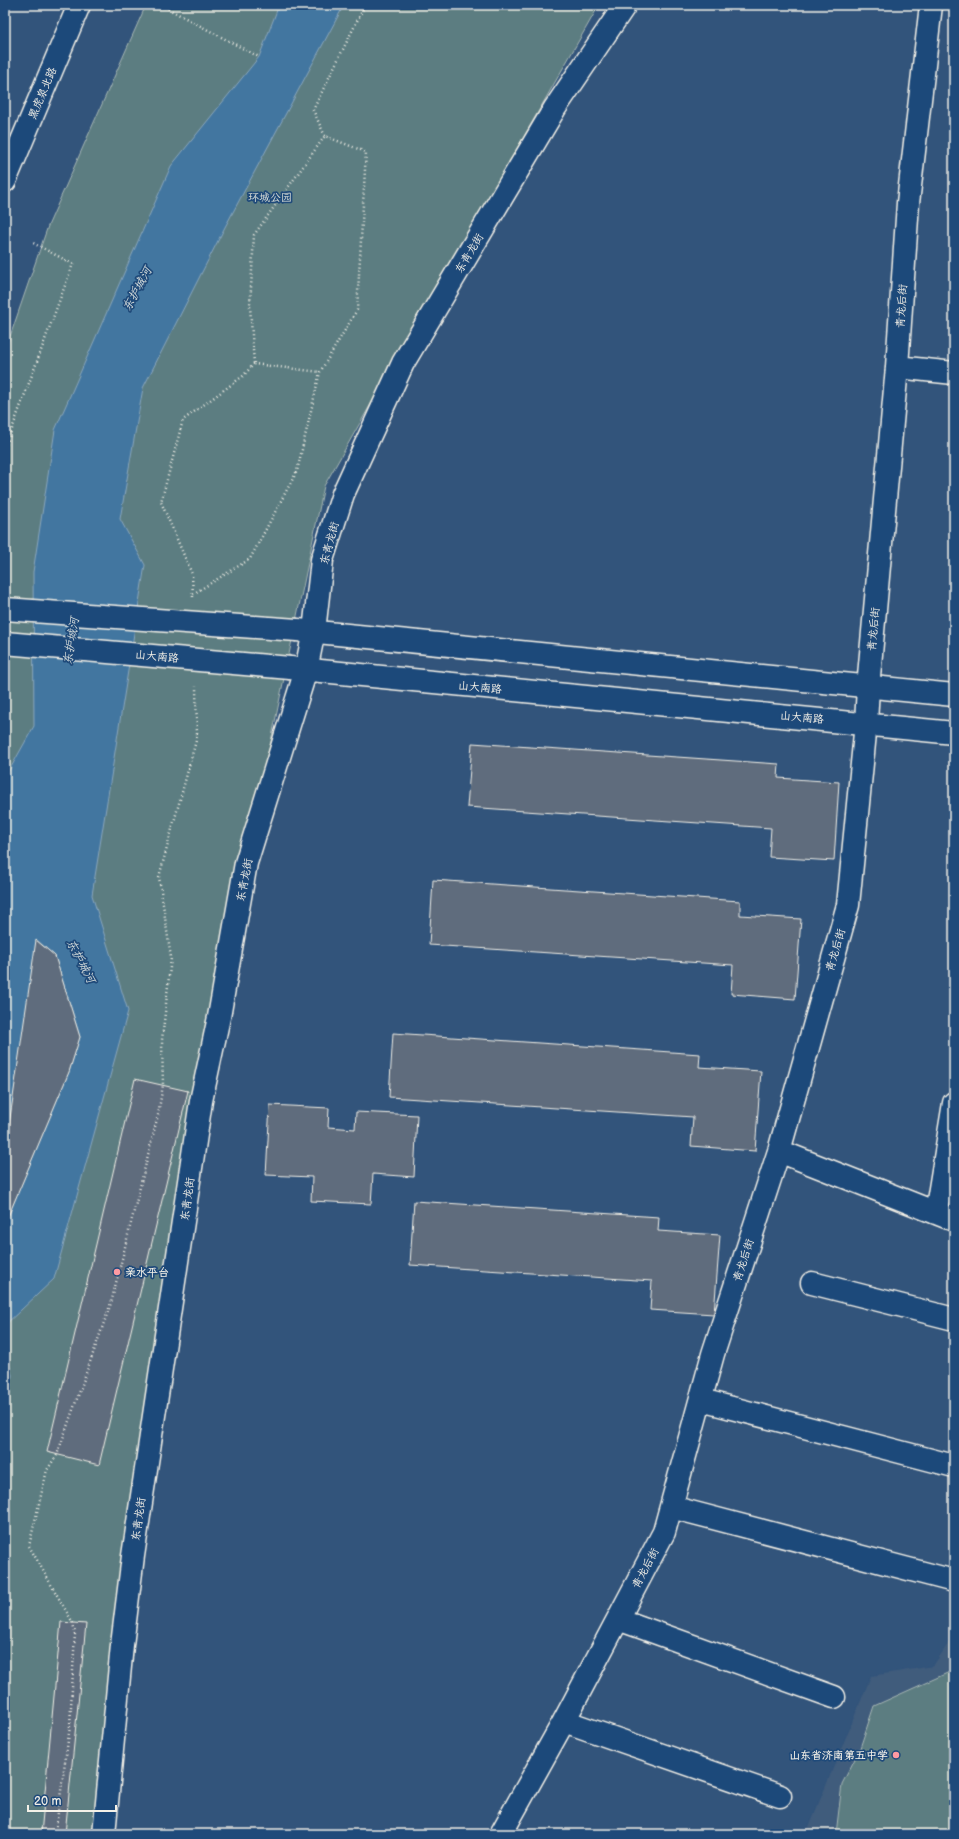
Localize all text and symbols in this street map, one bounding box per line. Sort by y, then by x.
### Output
street label: 黑虎泉北路 [26,65,59,121]
park label: 环城公园 [248,191,292,204]
street label: 东青龙街 [453,230,487,275]
water label: 东护城河 [120,263,156,314]
street label: 青龙后街 [893,283,910,328]
street label: 东青龙街 [318,519,342,566]
street label: 青龙后街 [865,606,882,652]
water label: 东护城河 [60,614,83,666]
street label: 山大南路 [134,648,179,665]
street label: 山大南路 [457,679,502,696]
street label: 山大南路 [779,709,824,726]
street label: 东青龙街 [234,856,255,903]
street label: 青龙后街 [823,926,848,973]
water label: 东护城河 [63,937,99,988]
street label: 东青龙街 [178,1175,197,1222]
street label: 青龙后街 [730,1236,757,1283]
place label: 亲水平台 [125,1266,169,1279]
marker: 亲水平台 [112,1267,122,1277]
street label: 东青龙街 [129,1495,148,1542]
street label: 青龙后街 [629,1545,662,1591]
place label: 山东省济南第五中学 [789,1749,888,1762]
marker: 山东省济南第五中学 [891,1750,901,1760]
scale bar [28,1787,116,1813]
text: 20 m [34,1794,61,1809]

